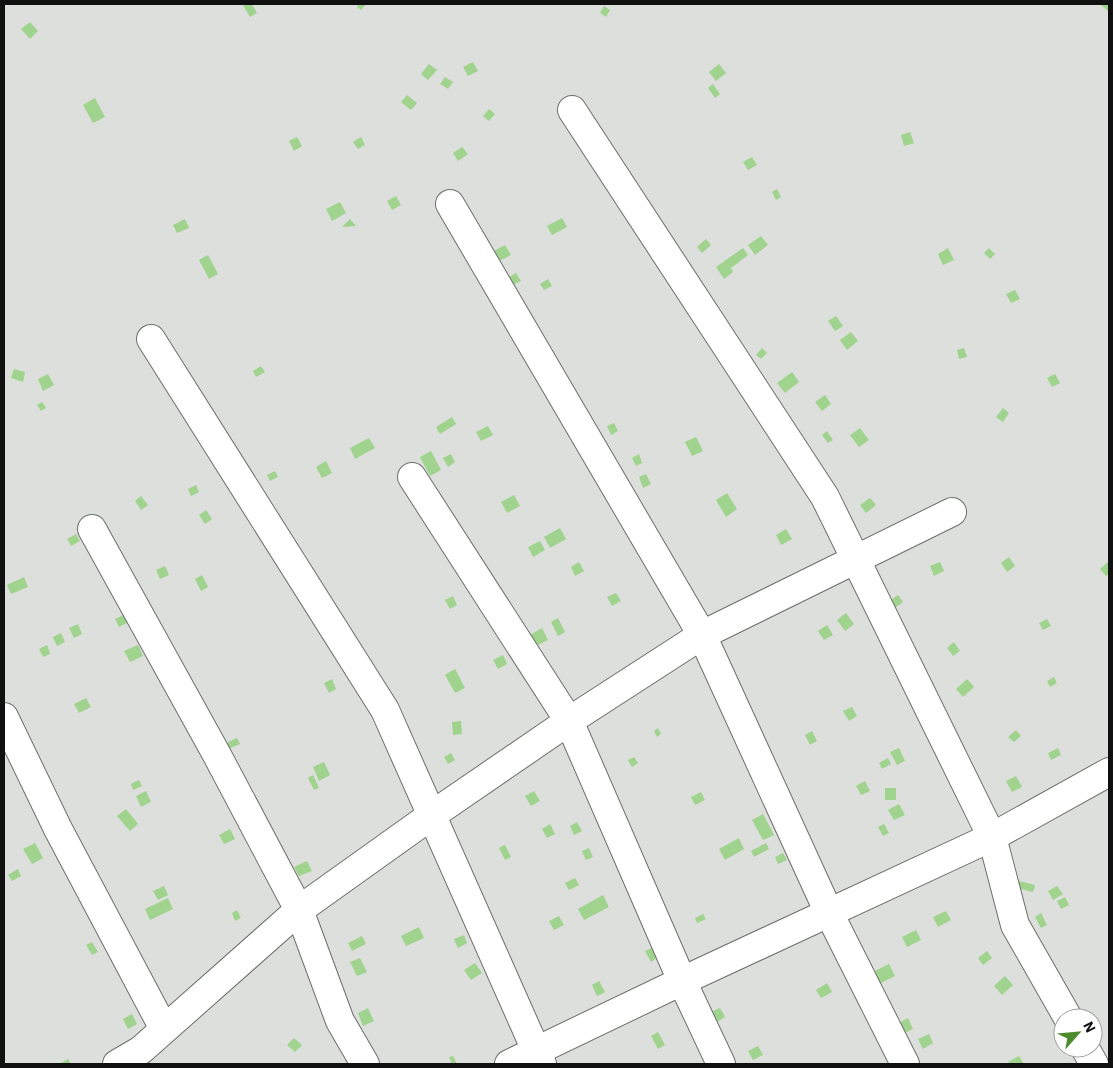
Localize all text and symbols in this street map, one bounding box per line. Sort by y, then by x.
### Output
north arrow [1053,1008,1103,1058]
text: N [1079,1018,1100,1036]

